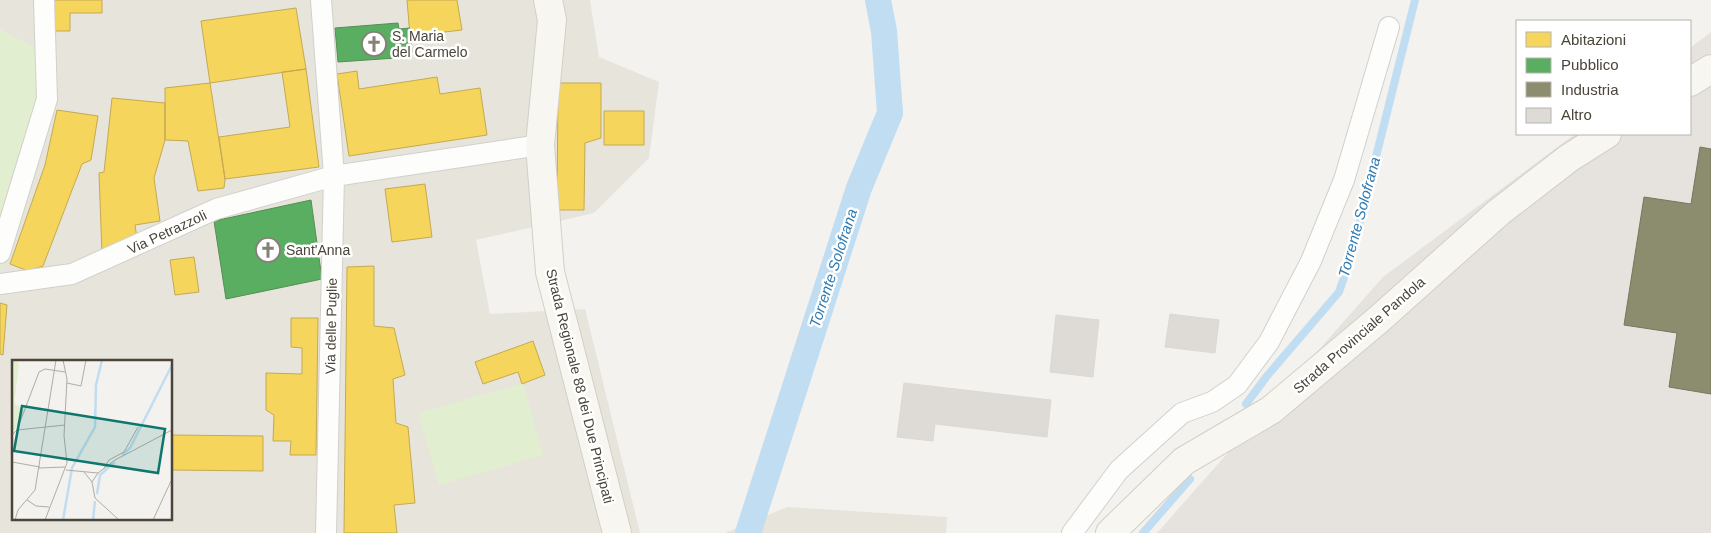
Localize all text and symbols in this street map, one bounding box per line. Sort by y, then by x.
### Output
legend [1516,20,1691,135]
place label: S. Maria del Carmelo [392,28,468,60]
church icon: S. Maria del Carmelo [361,31,387,57]
text: Abitazioni [1561,31,1626,48]
text: Pubblico [1561,56,1619,73]
text: Industria [1561,81,1619,98]
text: Altro [1561,106,1592,123]
water label: Torrente Solofrana [1335,155,1383,279]
street label: Via Petrazzoli [125,207,209,257]
water label: Torrente Solofrana [806,207,860,329]
church icon: Sant'Anna [255,237,281,263]
place label: Sant'Anna [286,242,350,258]
street label: Strada Regionale 88 dei Due Principati [543,267,617,505]
street label: Strada Provinciale Pandola [1290,273,1428,396]
street label: Via delle Puglie [322,278,340,374]
inset map [12,360,172,520]

